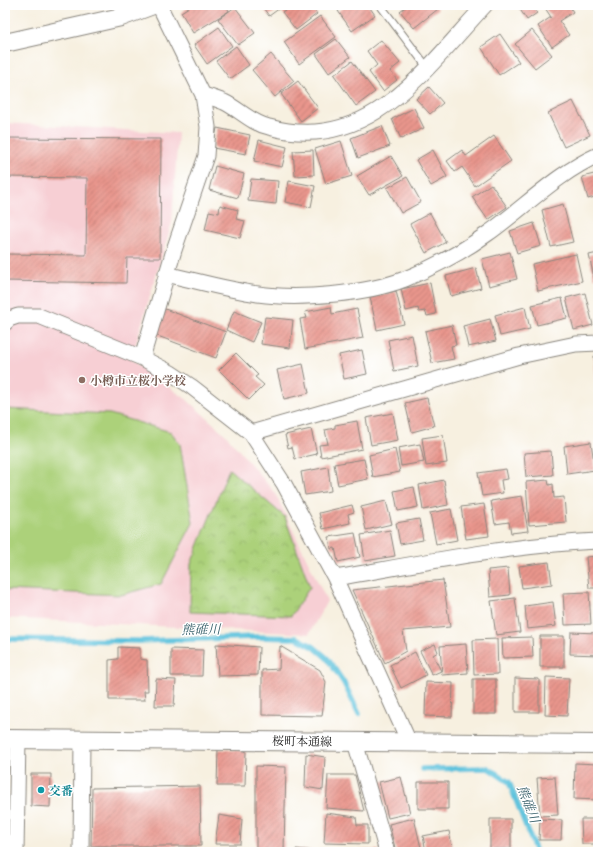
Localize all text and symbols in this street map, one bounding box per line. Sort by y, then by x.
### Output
place label: 小樽市立桜小学校 [90,373,186,388]
marker: 小樽市立桜小学校 [77,375,87,385]
water label: 熊碓川 [181,621,223,637]
street label: 桜町本通線 [272,733,332,749]
place label: 交番 [49,783,73,798]
water label: 熊碓川 [515,783,544,827]
marker: 交番 [36,785,46,795]

